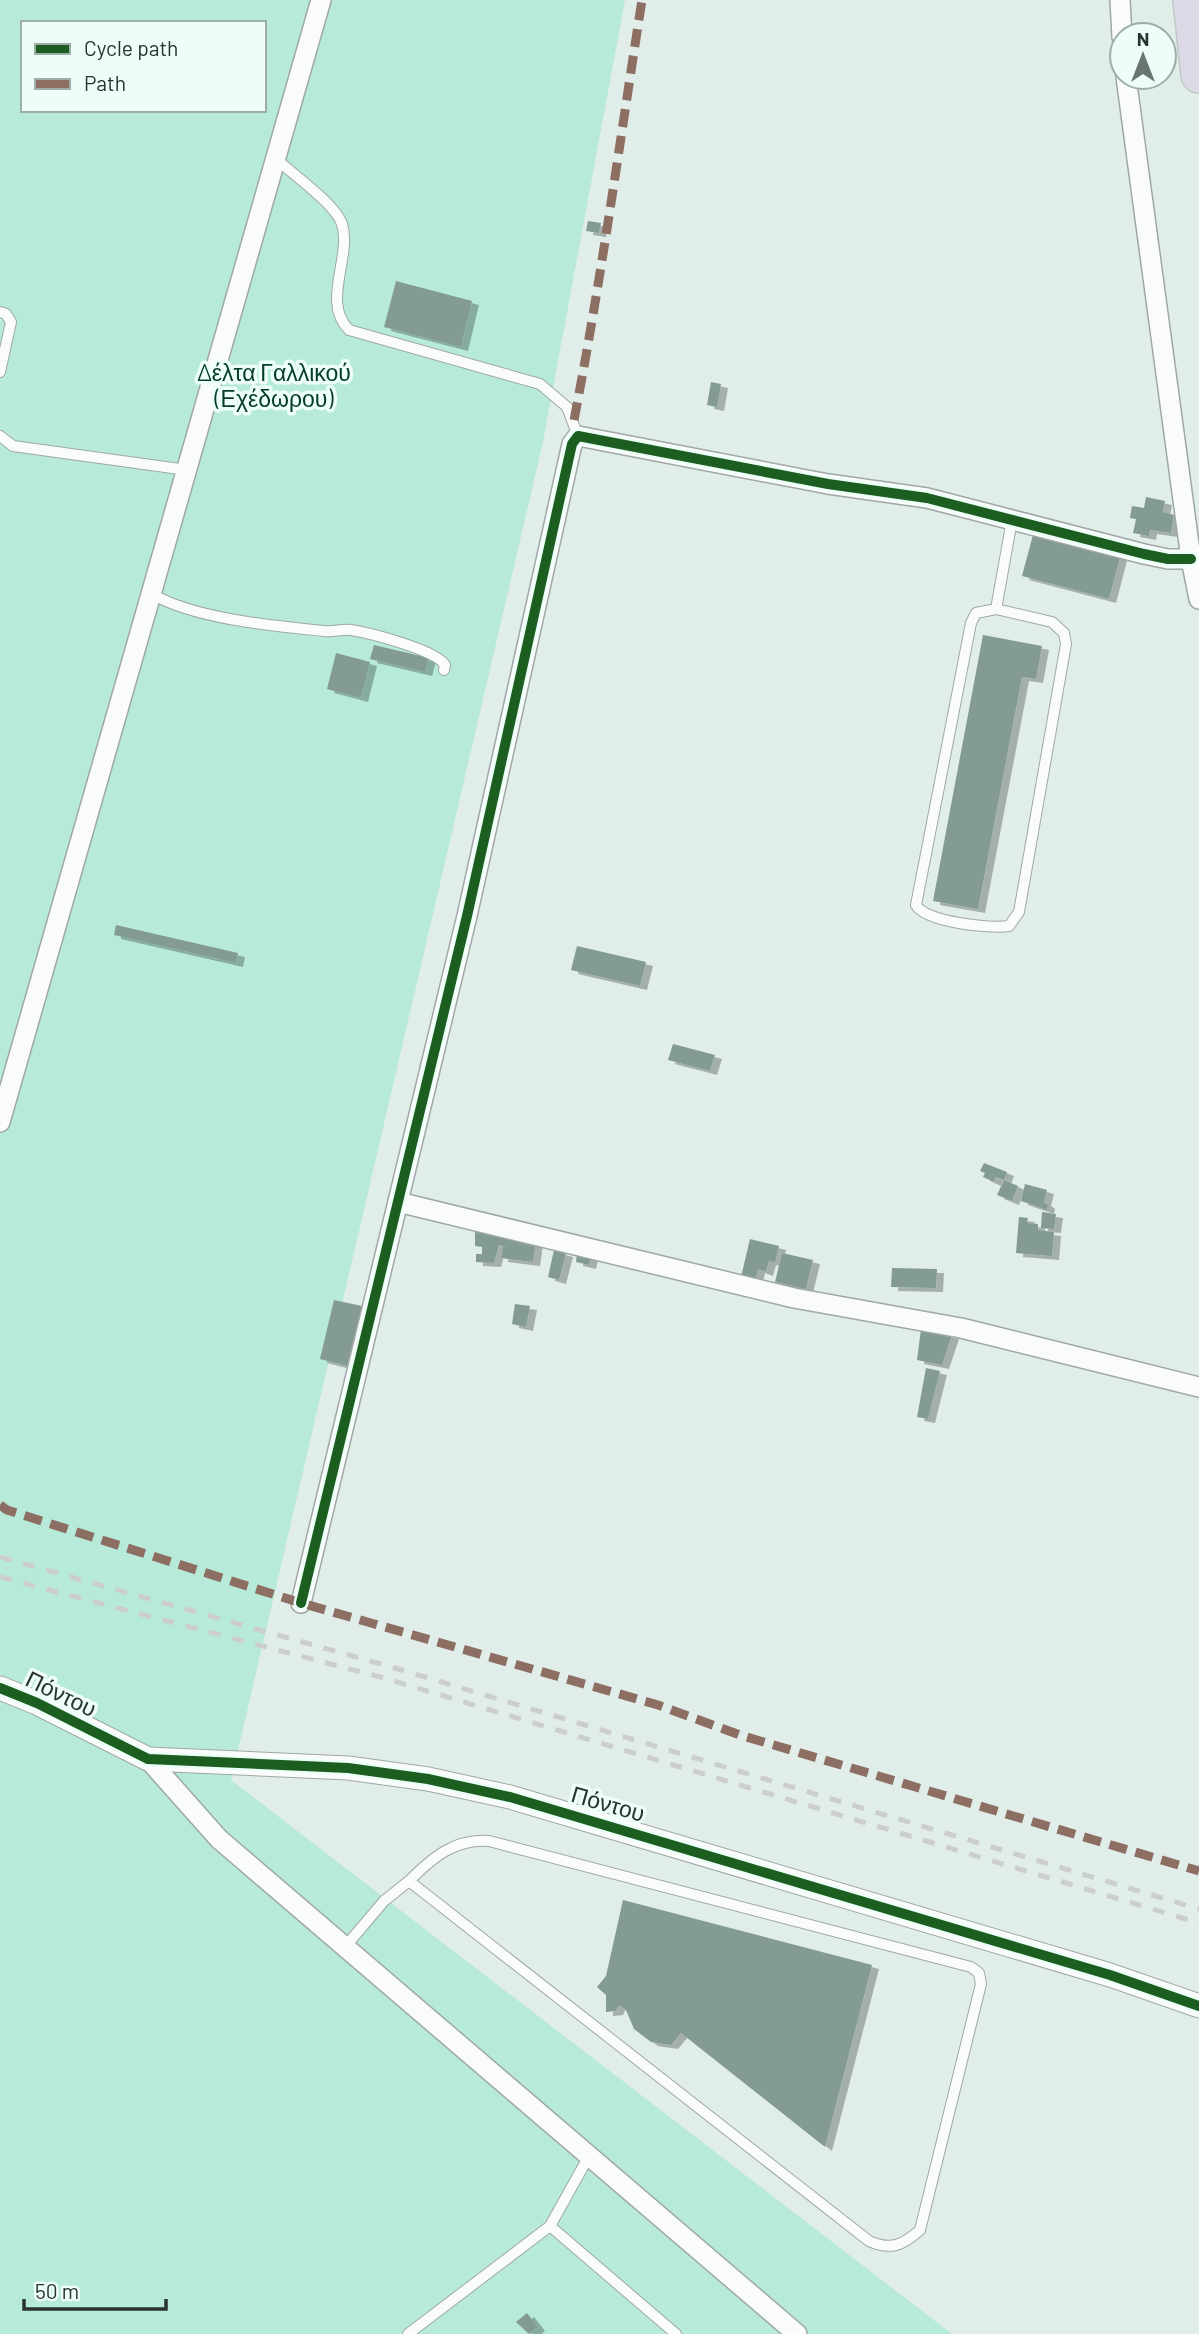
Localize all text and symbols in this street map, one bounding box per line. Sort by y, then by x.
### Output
legend [21,21,266,112]
north arrow [1108,21,1178,91]
text: N [1137,27,1149,50]
text: Cycle path [84,35,178,60]
text: Path [84,70,126,95]
park label: Δέλτα Γαλλικού (Εχέδωρου) [197,358,351,412]
street label: Πόντου [22,1664,101,1722]
street label: Πόντου [568,1779,648,1827]
scale bar [24,2268,166,2312]
text: 50 m [35,2278,79,2303]

